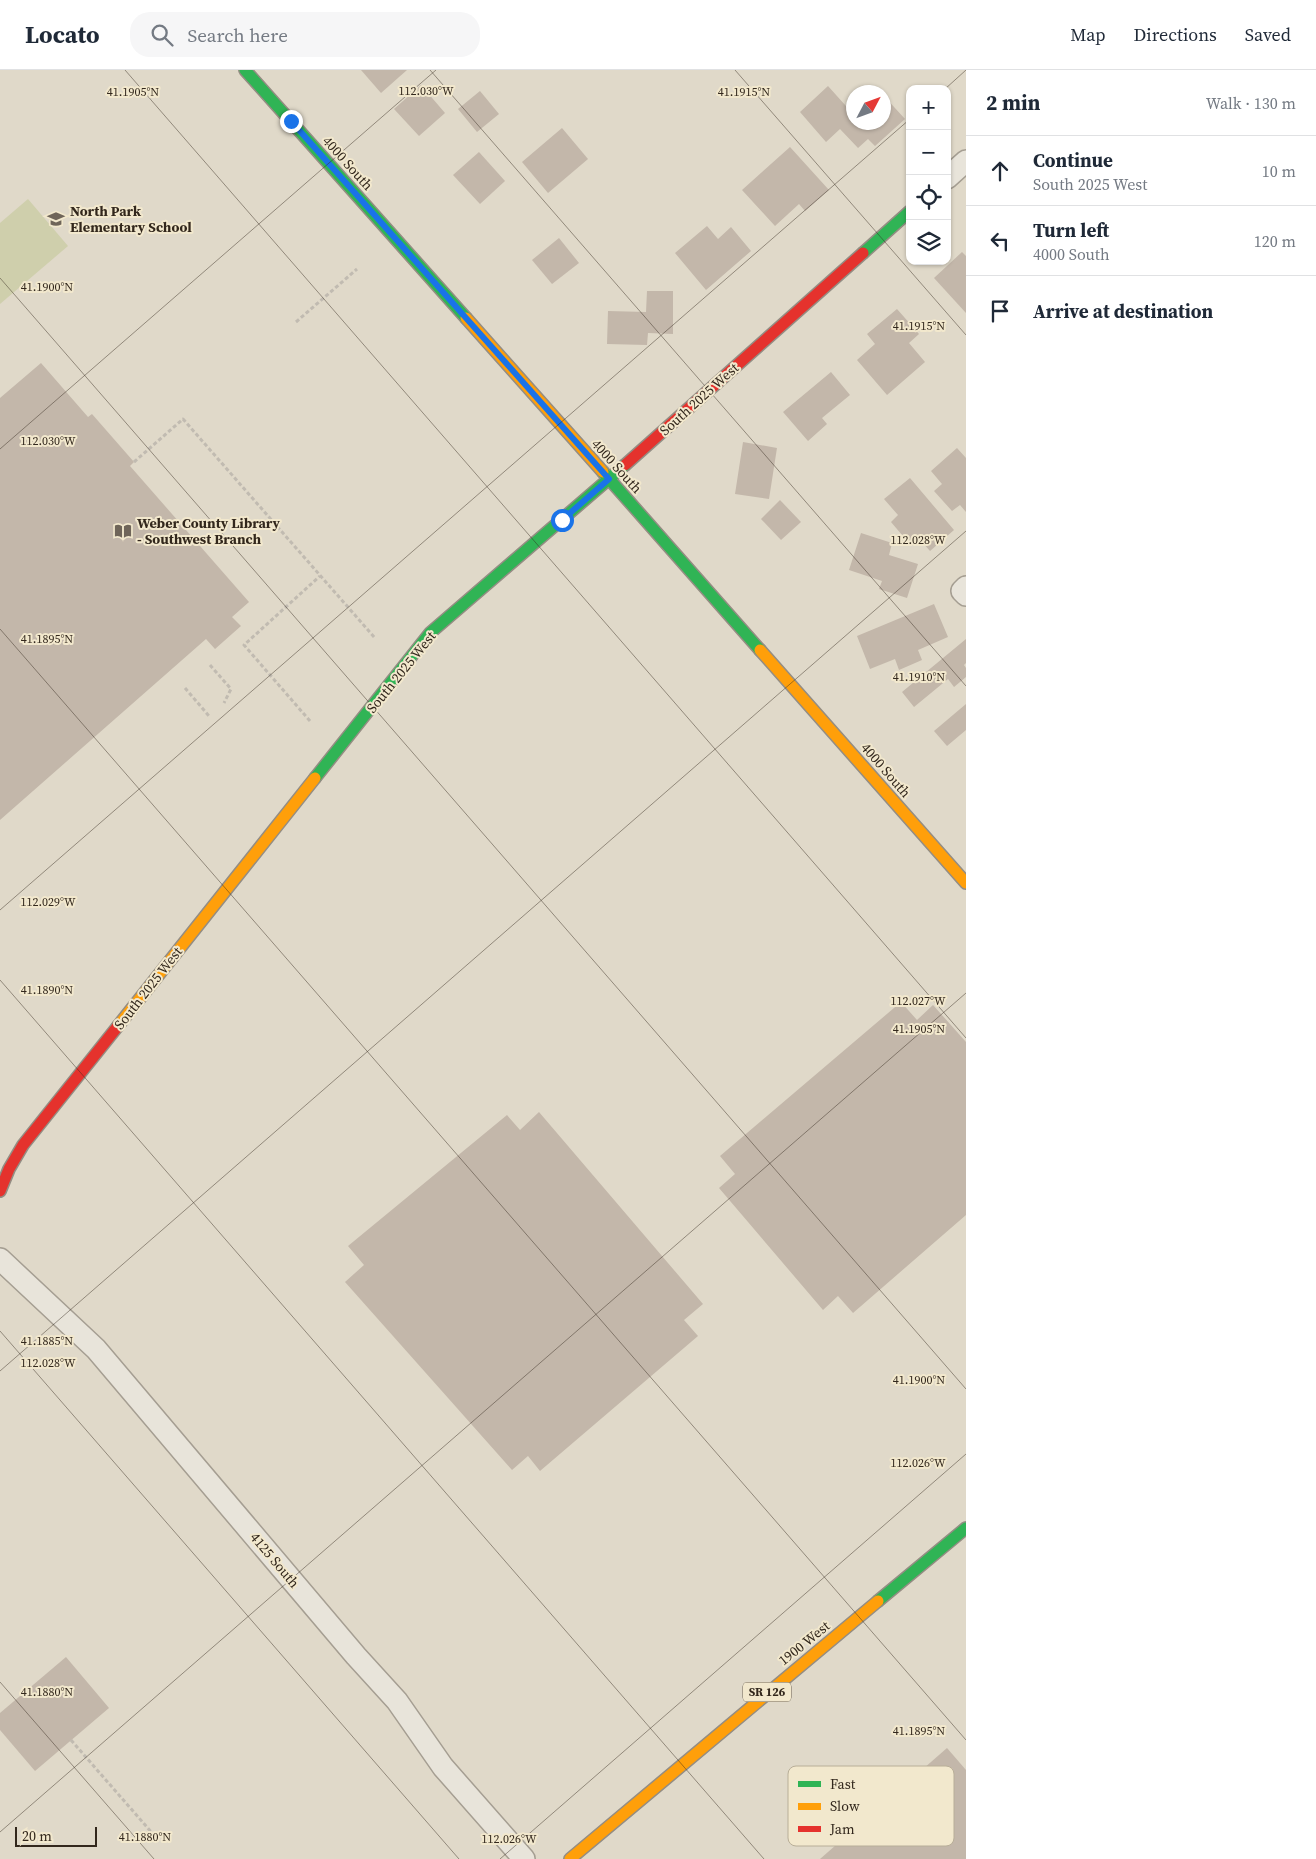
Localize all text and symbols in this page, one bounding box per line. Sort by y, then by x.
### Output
search box [130,12,480,57]
text: Locato [25,18,100,51]
icon: search [148,21,176,49]
text: Search here [188,22,288,48]
text: Map [1070,22,1106,47]
text: Directions [1134,22,1217,47]
text: Saved [1245,22,1291,47]
text: 112.030°W [398,83,454,99]
text: 41.1905°N [107,84,159,100]
text: 41.1915°N [718,84,770,100]
north arrow [846,85,891,130]
map controls [906,85,951,265]
button: + [906,85,951,130]
text: 2 min [986,88,1041,117]
text: Walk · 130 m [1206,92,1296,114]
route end [280,110,303,133]
button: − [906,130,951,175]
street label: 4000 South [318,131,378,195]
text: Continue [1033,147,1113,173]
icon: ahead [986,157,1014,185]
text: 10 m [1262,160,1296,182]
text: South 2025 West [1033,173,1148,195]
button: locate [906,175,951,220]
place label: North Park Elementary School [70,201,192,237]
school or university icon: North Park Elementary School [46,209,66,229]
text: Turn left [1033,217,1109,243]
button: layers [906,220,951,265]
icon: left [986,227,1014,255]
text: 120 m [1254,230,1296,252]
text: 4000 South [1033,243,1110,265]
text: 41.1900°N [21,279,73,295]
icon: arrive [986,297,1014,325]
text: Arrive at destination [1033,298,1213,324]
text: 41.1915°N [893,318,945,334]
street label: South 2025 West [655,358,743,440]
text: 112.030°W [20,433,76,449]
street label: 4000 South [587,434,647,498]
route start [551,509,574,532]
place label: Weber County Library - Southwest Branch [137,513,281,549]
library icon: Weber County Library - Southwest Branch [113,521,133,541]
text: 112.028°W [890,532,946,548]
street label: South 2025 West [362,626,441,717]
text: 41.1895°N [21,631,73,647]
text: 41.1910°N [893,669,945,685]
street label: 4000 South [856,738,916,802]
text: 112.029°W [20,894,76,910]
street label: South 2025 West [109,942,187,1034]
text: 41.1890°N [21,982,73,998]
text: 112.027°W [890,993,946,1009]
text: 41.1905°N [893,1021,945,1037]
text: 41.1885°N [21,1333,73,1349]
text: 112.028°W [20,1355,76,1371]
text: 41.1900°N [893,1372,945,1388]
text: 112.026°W [890,1455,946,1471]
street label: 4125 South [246,1528,304,1592]
street label: 1900 West [774,1616,834,1670]
road number: SR 126 [743,1682,791,1701]
text: 41.1880°N [21,1684,73,1700]
text: 41.1895°N [893,1723,945,1739]
legend [788,1766,954,1846]
text: Fast [830,1774,856,1794]
text: Slow [830,1796,860,1816]
text: Jam [829,1819,855,1839]
scale bar [15,1824,98,1847]
text: 20 m [22,1826,52,1846]
text: 41.1880°N [119,1829,171,1845]
text: 112.026°W [481,1831,537,1847]

